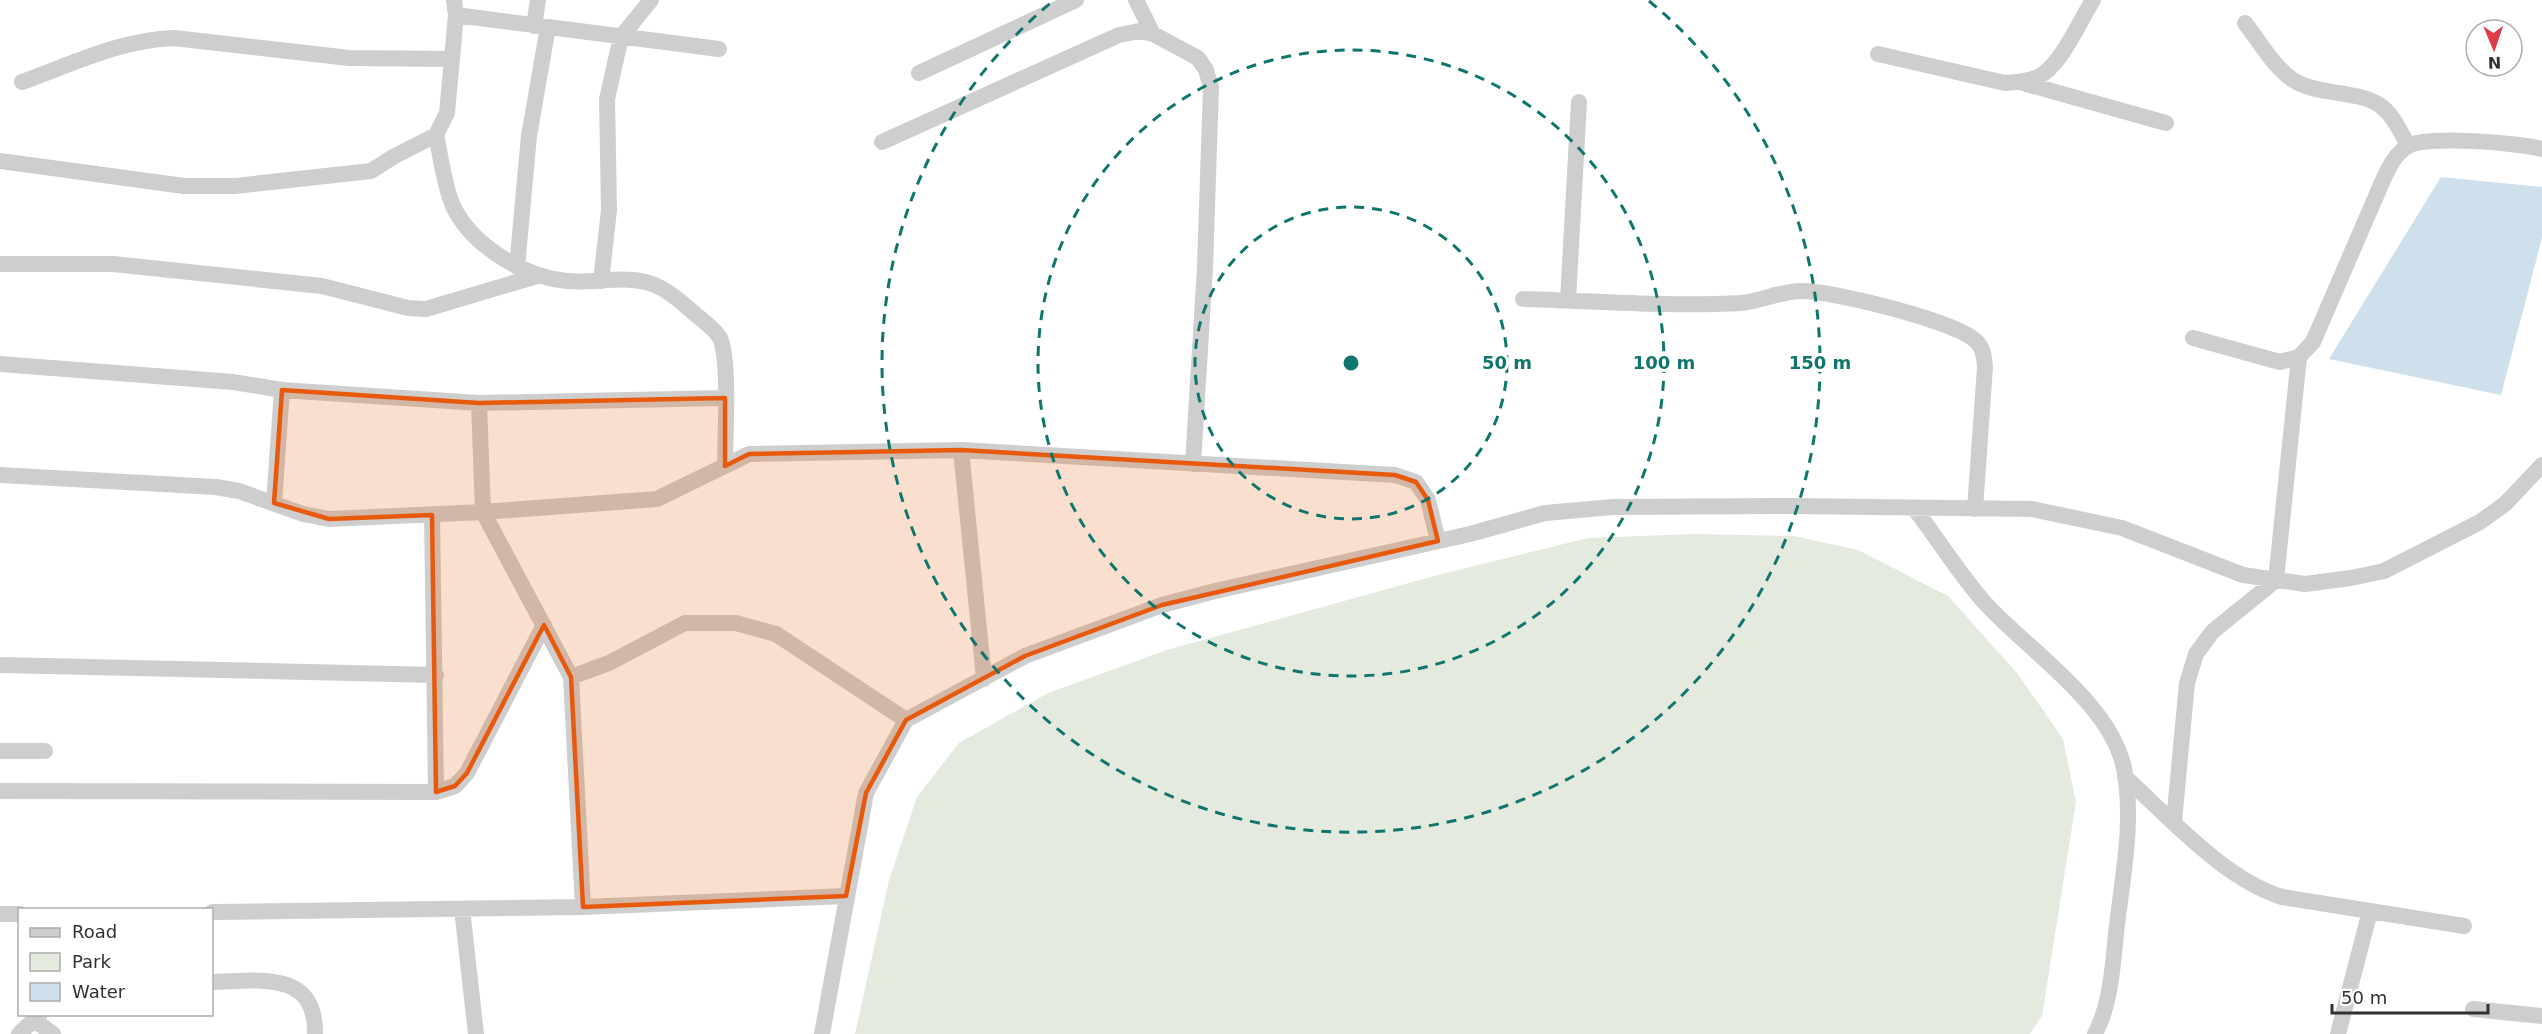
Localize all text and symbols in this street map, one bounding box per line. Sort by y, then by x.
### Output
north arrow [2464,18,2524,78]
text: N [2487,53,2502,72]
text: 50 m [1482,352,1532,373]
text: 100 m [1633,352,1695,373]
text: 150 m [1789,352,1851,373]
centre of rings [1341,353,1361,373]
legend [18,908,213,1016]
text: Road [72,921,117,942]
text: Park [72,951,111,972]
scale bar [2332,977,2488,1015]
text: Water [72,981,126,1002]
text: 50 m [2341,987,2387,1008]

